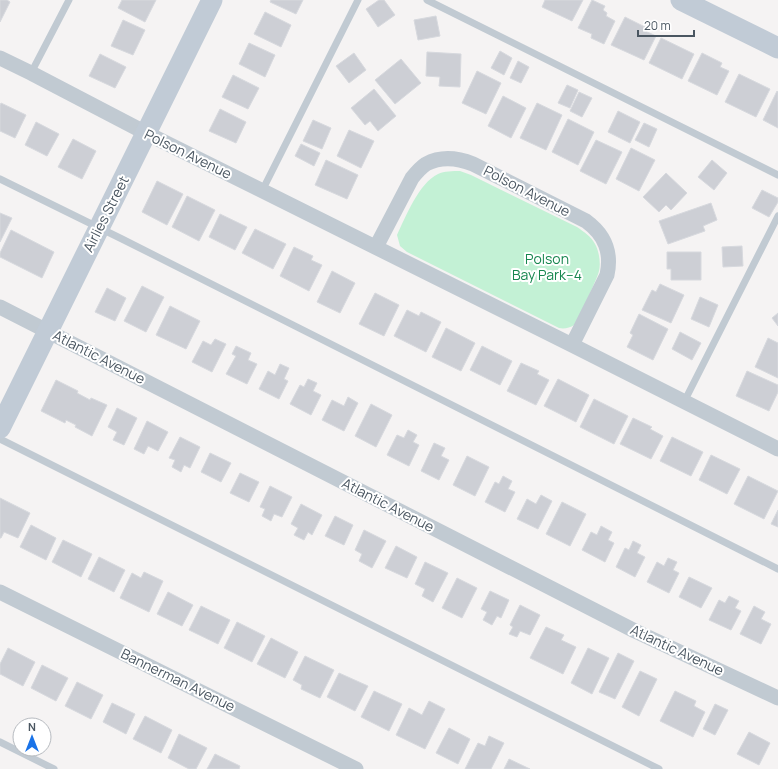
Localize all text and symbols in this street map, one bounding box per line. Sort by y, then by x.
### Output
scale bar [638,12,694,38]
text: 20 m [644,17,671,34]
street label: Polson Avenue [142,124,235,183]
street label: Polson Avenue [481,161,574,221]
street label: Airlies Street [78,172,133,255]
park label: Polson Bay Park–4 [512,249,582,284]
street label: Atlantic Avenue [50,325,149,388]
street label: Atlantic Avenue [339,473,438,536]
street label: Atlantic Avenue [627,620,727,679]
street label: Bannerman Avenue [118,644,239,715]
north arrow [12,717,52,757]
text: N [28,719,36,734]

